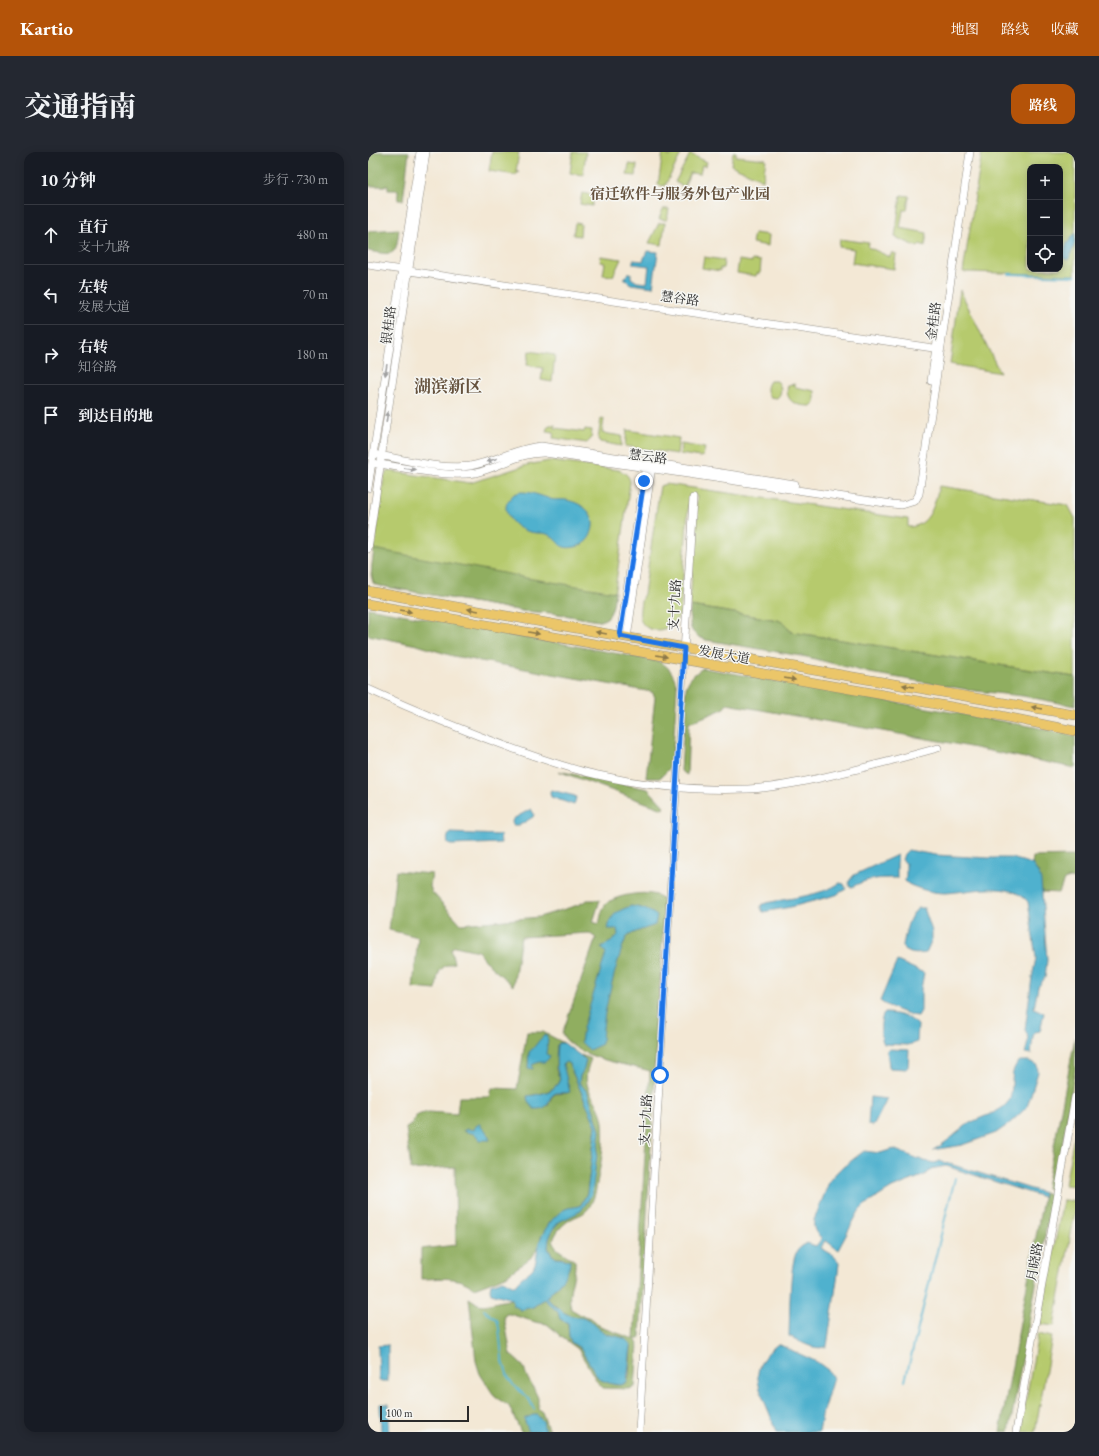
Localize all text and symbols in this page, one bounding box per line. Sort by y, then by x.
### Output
text: Kartio [20,16,73,41]
text: 地图 [951,20,979,38]
text: 路线 [1001,20,1029,38]
text: 收藏 [1051,20,1079,38]
button: 路线 [1011,84,1075,124]
text: 交通指南 [24,88,136,124]
map controls [1027,164,1063,272]
button: + [1027,164,1063,200]
text: 10 分钟 [40,169,96,191]
text: 步行 · 730 m [263,171,328,188]
district label: 宿迁软件与服务外包产业园 [590,184,770,203]
button: − [1027,200,1063,236]
text: 直行 [78,217,108,236]
icon: ahead [40,224,62,246]
text: 480 m [297,226,328,243]
button: locate [1027,236,1063,272]
text: 支十九路 [78,238,130,255]
text: 左转 [78,277,108,296]
icon: left [40,284,62,306]
text: 70 m [303,286,328,303]
street label: 慧谷路 [659,287,700,310]
text: 发展大道 [78,298,130,315]
street label: 金桂路 [922,301,945,342]
street label: 银桂路 [377,305,400,346]
text: 右转 [78,337,108,356]
icon: right [40,344,62,366]
text: 180 m [297,346,328,363]
text: 知谷路 [78,358,117,375]
one-way arrow [383,364,389,377]
district label: 湖滨新区 [414,375,482,397]
icon: arrive [40,404,62,426]
text: 到达目的地 [78,406,153,425]
one-way arrow [384,411,390,423]
street label: 慧云路 [627,445,668,468]
one-way arrow [486,457,498,463]
one-way arrow [404,466,416,472]
route end [635,472,653,490]
street label: 支十九路 [665,579,684,631]
one-way arrow [467,606,479,612]
one-way arrow [400,608,413,614]
one-way arrow [595,630,607,636]
one-way arrow [528,631,541,637]
street label: 发展大道 [697,642,751,667]
one-way arrow [656,653,669,659]
one-way arrow [784,676,797,682]
one-way arrow [902,683,915,689]
one-way arrow [1031,705,1043,711]
route start [651,1066,669,1084]
street label: 支十九路 [636,1094,655,1146]
street label: 月晓路 [1023,1241,1046,1283]
scale bar [380,1404,469,1423]
text: 100 m [386,1406,413,1420]

